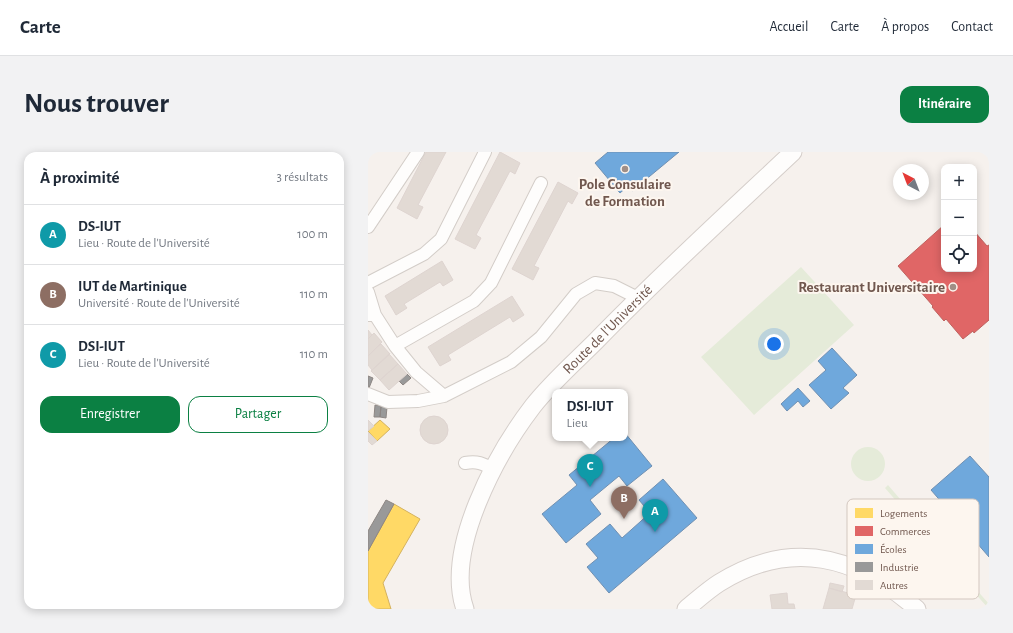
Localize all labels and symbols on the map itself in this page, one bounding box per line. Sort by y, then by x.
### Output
marker: Pole Consulaire de Formation [620,164,630,174]
north arrow [893,164,929,200]
place label: Pole Consulaire de Formation [579,177,671,209]
place label: Restaurant Universitaire [798,280,945,295]
street label: Route de l'Université [560,282,655,377]
marker: Restaurant Universitaire [948,282,958,292]
your location [764,334,784,354]
pin: C [577,454,603,487]
pin: B [611,486,637,519]
pin: A [642,499,668,532]
legend [847,499,979,599]
text: Logements [880,508,927,519]
text: Commerces [880,526,930,537]
text: Écoles [880,543,907,555]
text: Industrie [880,562,919,573]
text: Autres [880,580,908,591]

